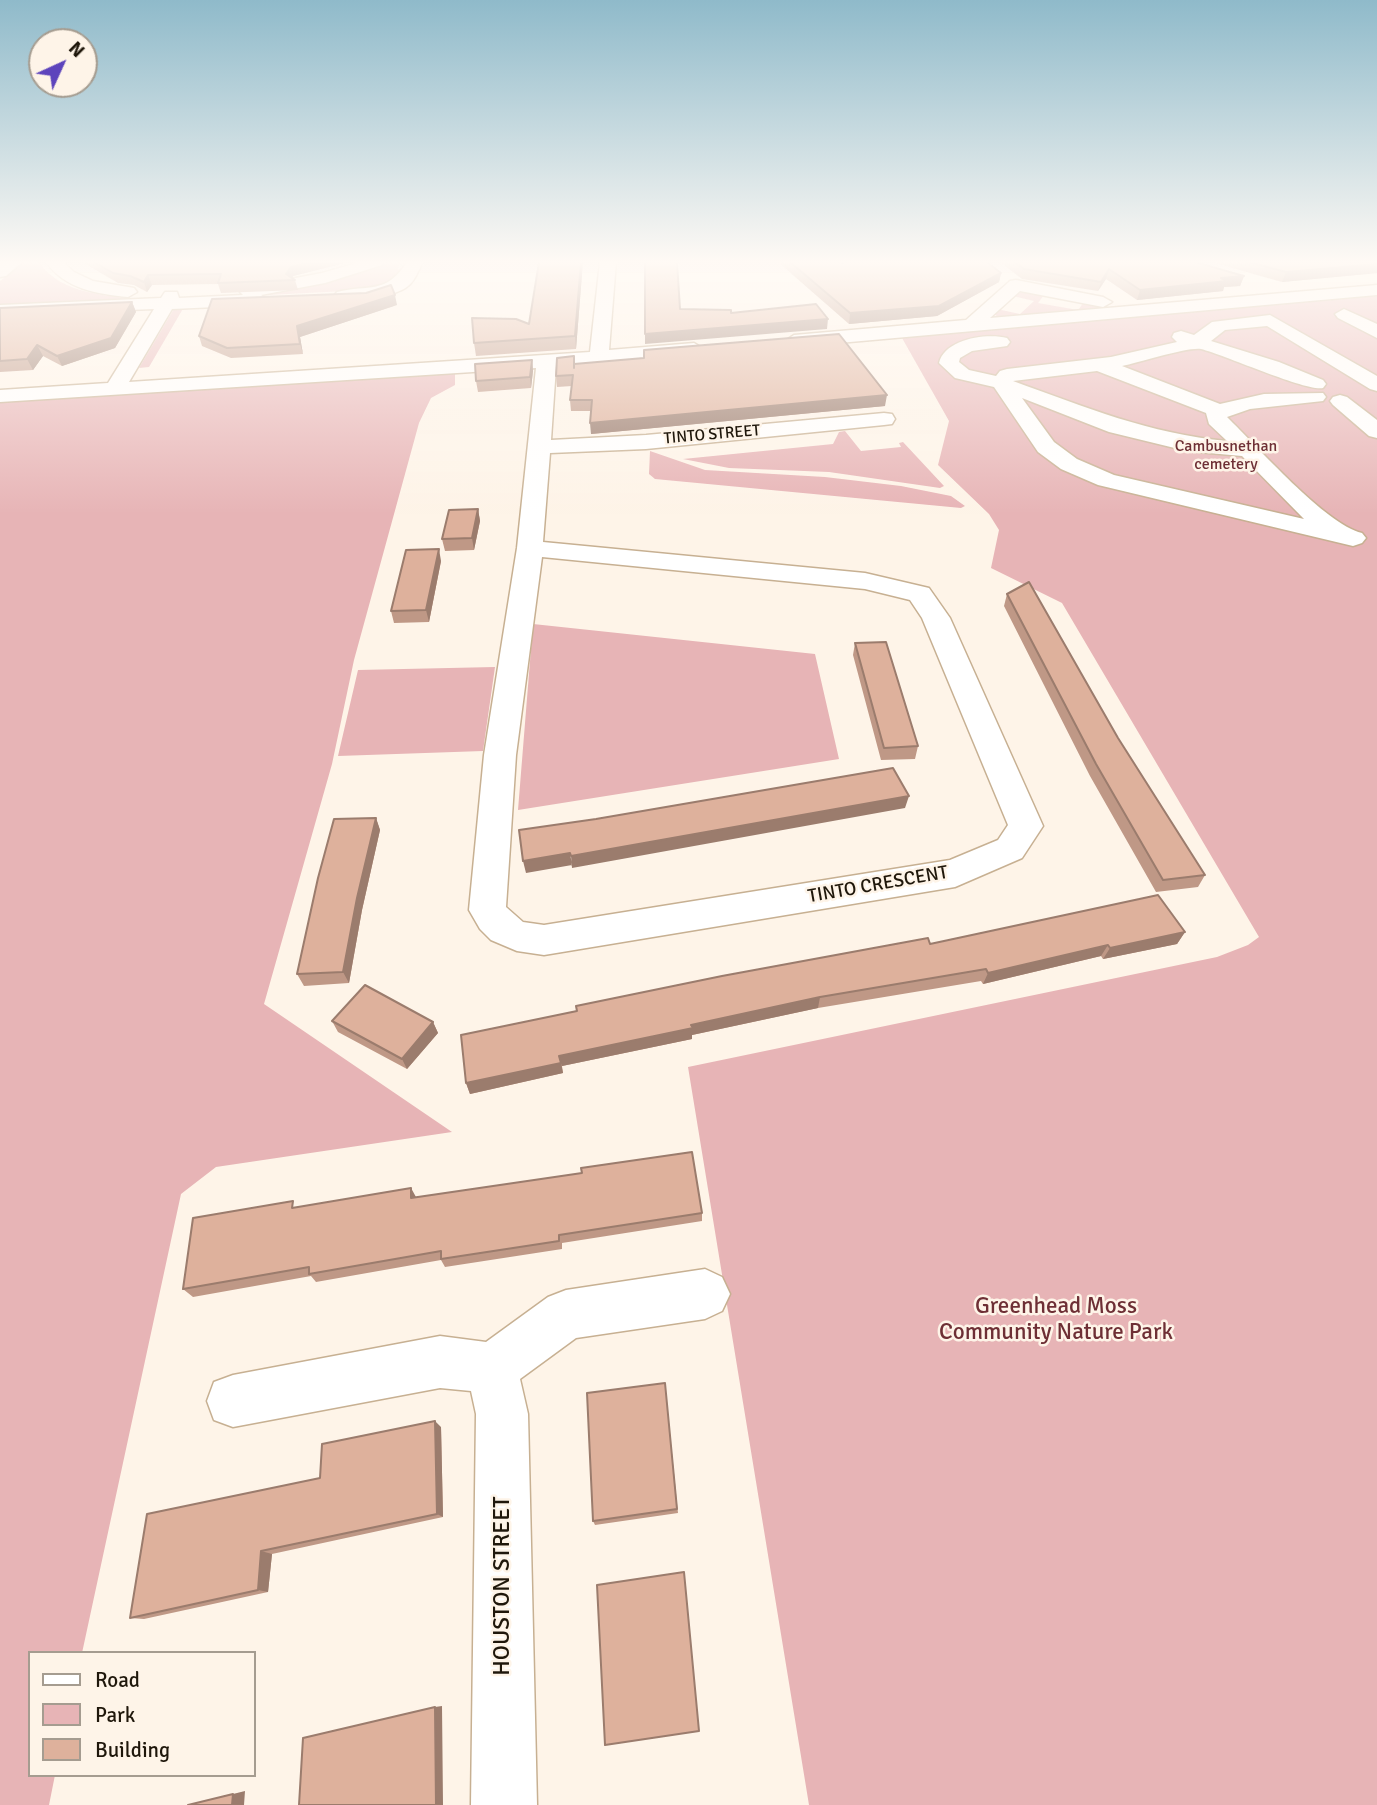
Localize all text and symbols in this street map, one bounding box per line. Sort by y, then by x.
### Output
north arrow [28,28,98,98]
text: N [63,36,90,63]
street label: TINTO STREET [663,421,761,449]
park label: Cambusnethan cemetery [1175,437,1277,475]
street label: TINTO CRESCENT [806,861,950,909]
park label: Greenhead Moss Community Nature Park [939,1293,1173,1347]
street label: HOUSTON STREET [489,1496,517,1676]
legend [28,1651,256,1777]
text: Road [95,1667,140,1693]
text: Park [95,1702,135,1728]
text: Building [95,1737,170,1763]

